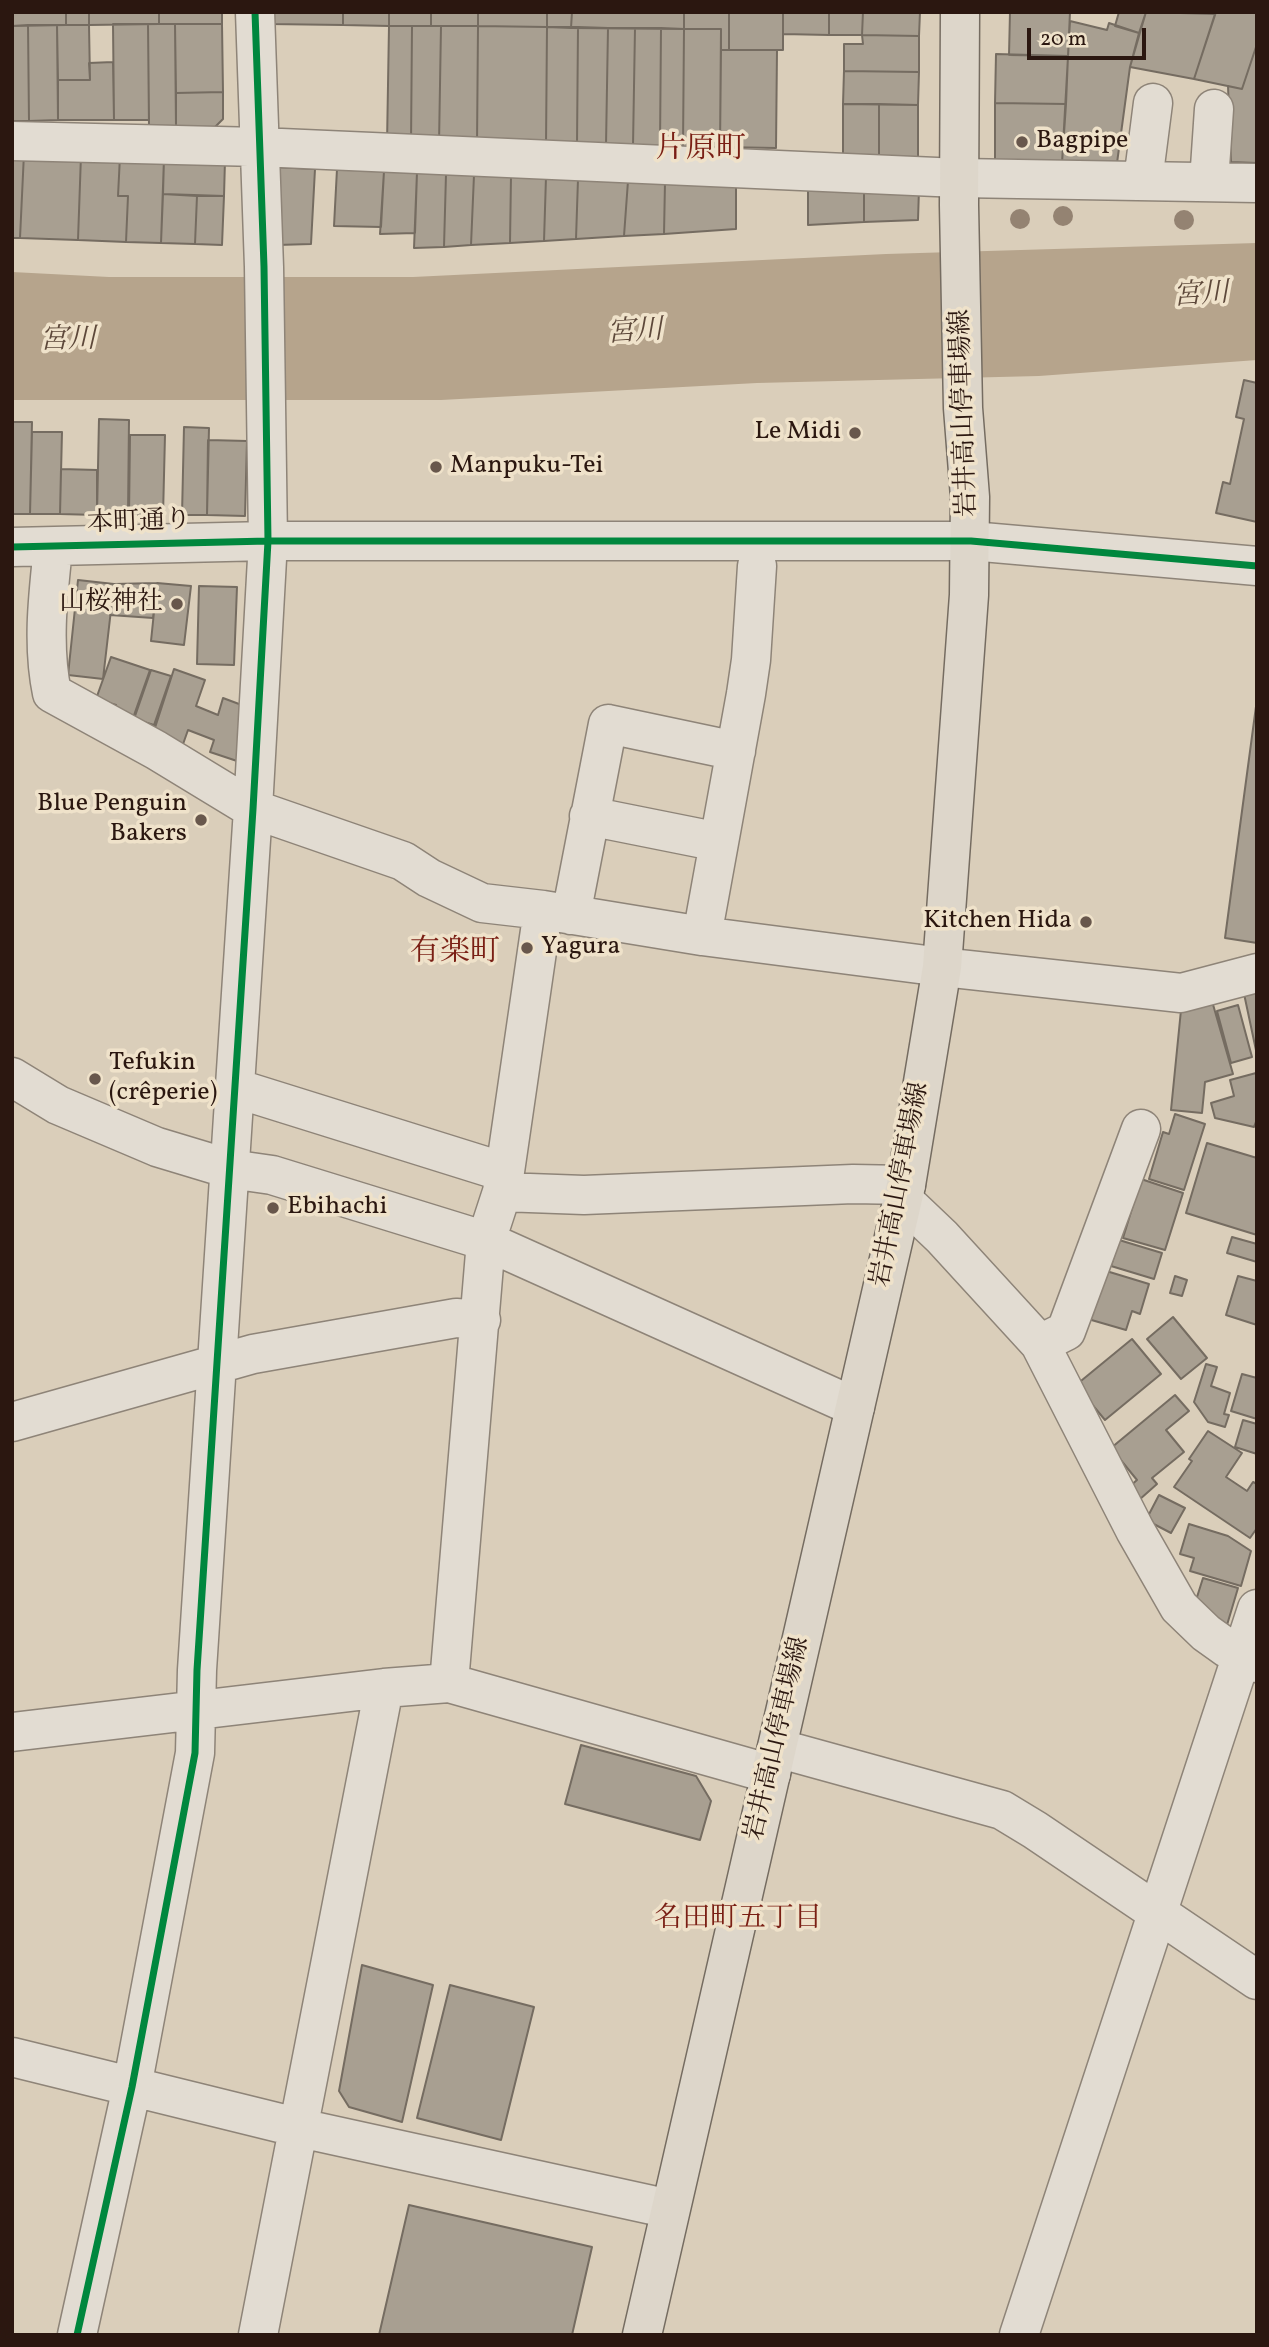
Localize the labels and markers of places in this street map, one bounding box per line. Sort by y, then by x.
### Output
place label: Bagpipe [1036,126,1128,158]
marker: Bagpipe [1014,134,1030,150]
place label: Le Midi [754,417,841,449]
marker: Le Midi [847,425,863,441]
place label: Manpuku-Tei [450,451,603,483]
marker: Manpuku-Tei [428,459,444,475]
place label: 山桜神社 [59,588,163,620]
marker: 山桜神社 [169,596,185,612]
place label: Blue Penguin Bakers [37,789,187,850]
marker: Blue Penguin Bakers [193,812,209,828]
place label: Kitchen Hida [923,906,1072,938]
marker: Kitchen Hida [1078,914,1094,930]
place label: Yagura [541,932,620,964]
marker: Yagura [519,940,535,956]
place label: Tefukin (crêperie) [109,1048,217,1110]
marker: Tefukin (crêperie) [87,1071,103,1087]
place label: Ebihachi [287,1192,387,1224]
marker: Ebihachi [265,1200,281,1216]

